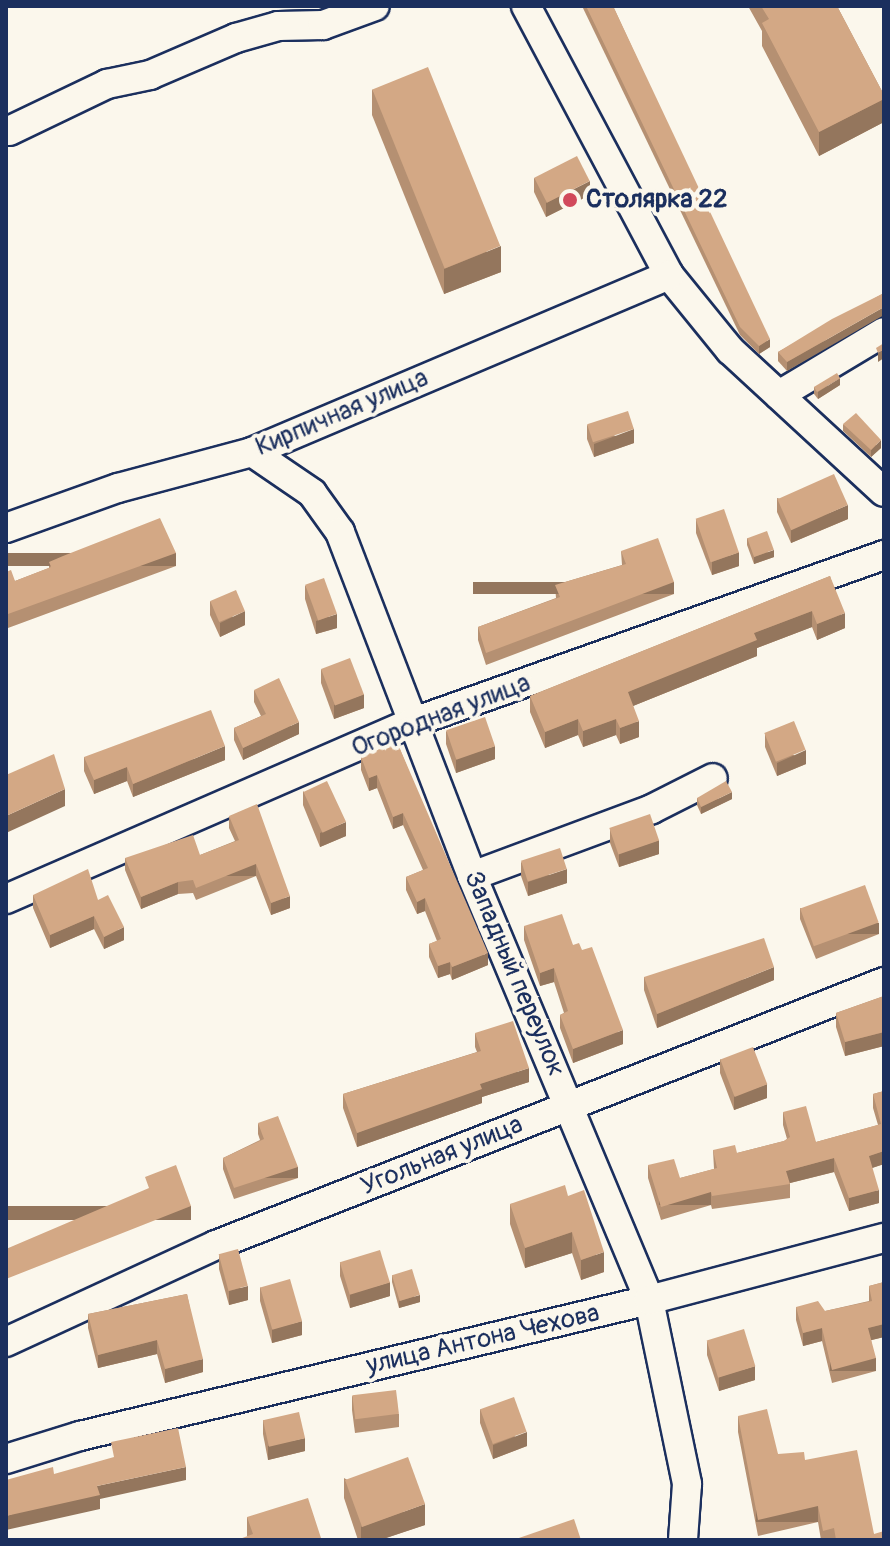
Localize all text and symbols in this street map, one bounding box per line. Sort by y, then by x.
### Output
place label: Столярка 22 [586,184,727,216]
marker: Столярка 22 [561,191,579,209]
street label: Кирпичная улица [251,363,433,463]
street label: Огородная улица [347,668,535,764]
street label: Западный переулок [457,867,571,1081]
street label: Угольная улица [357,1109,527,1203]
street label: улица Антона Чехова [363,1298,603,1382]

